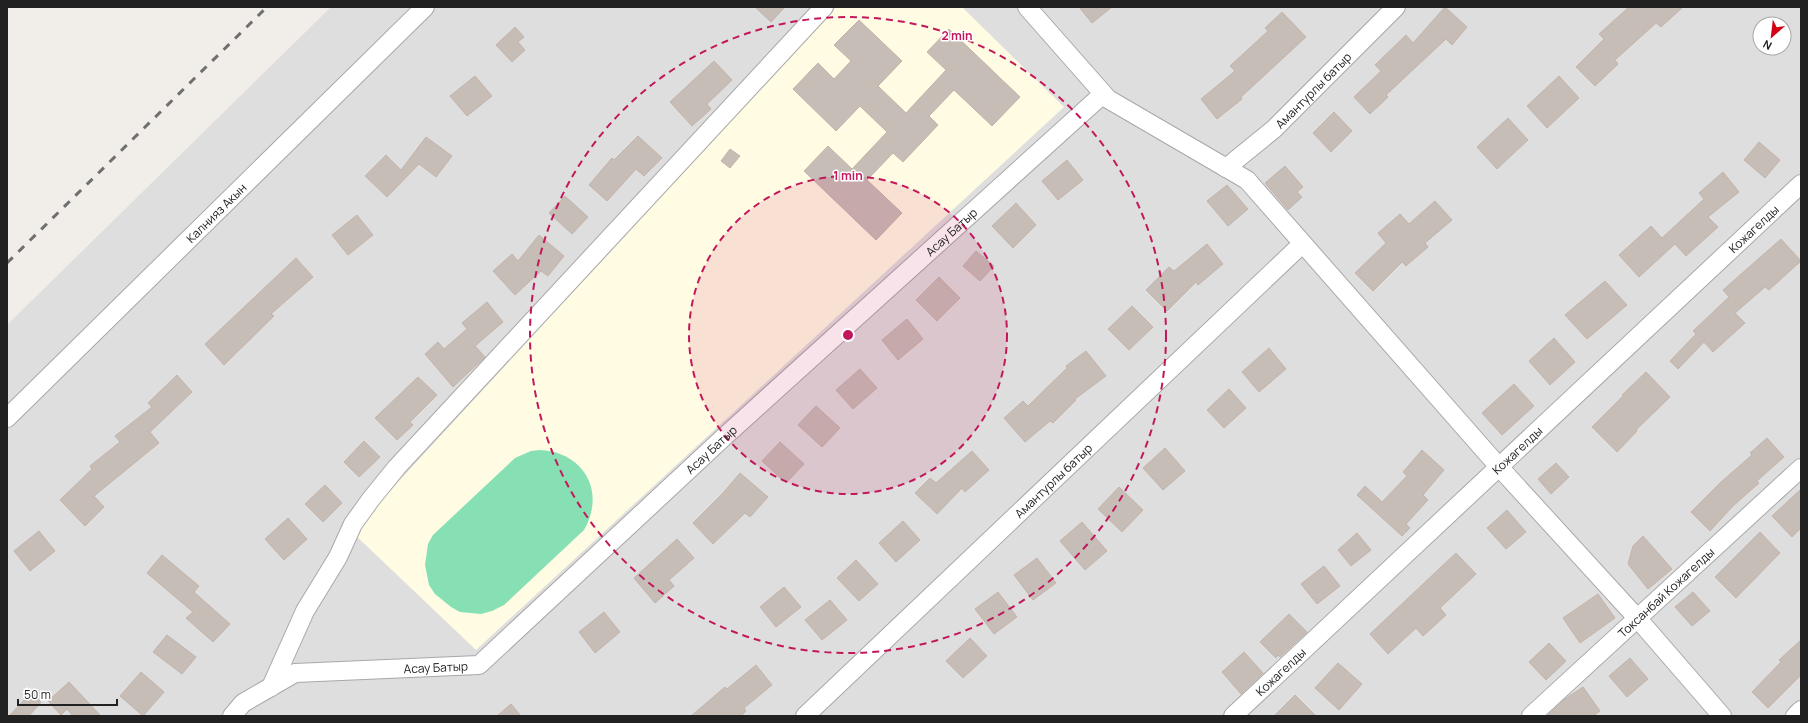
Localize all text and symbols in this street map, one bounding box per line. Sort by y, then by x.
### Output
north arrow [1752,16,1792,56]
text: 2 min [941,27,973,44]
text: N [1760,37,1774,54]
street label: Амантурлы батыр [1271,48,1355,132]
text: 1 min [833,167,863,184]
street label: Калнияз Акын [182,179,250,246]
street label: Кожагелды [1725,201,1782,256]
street label: Асау Батыр [921,204,981,260]
centre of rings [841,328,855,342]
street label: Асау Батыр [682,421,740,477]
street label: Кожагелды [1488,422,1546,478]
street label: Амантурлы батыр [1010,439,1096,522]
street label: Токсанбай Кожагелды [1614,543,1718,641]
street label: Кожагелды [1252,644,1309,699]
street label: Асау Батыр [403,657,468,677]
scale bar [18,681,117,707]
text: 50 m [24,686,51,703]

